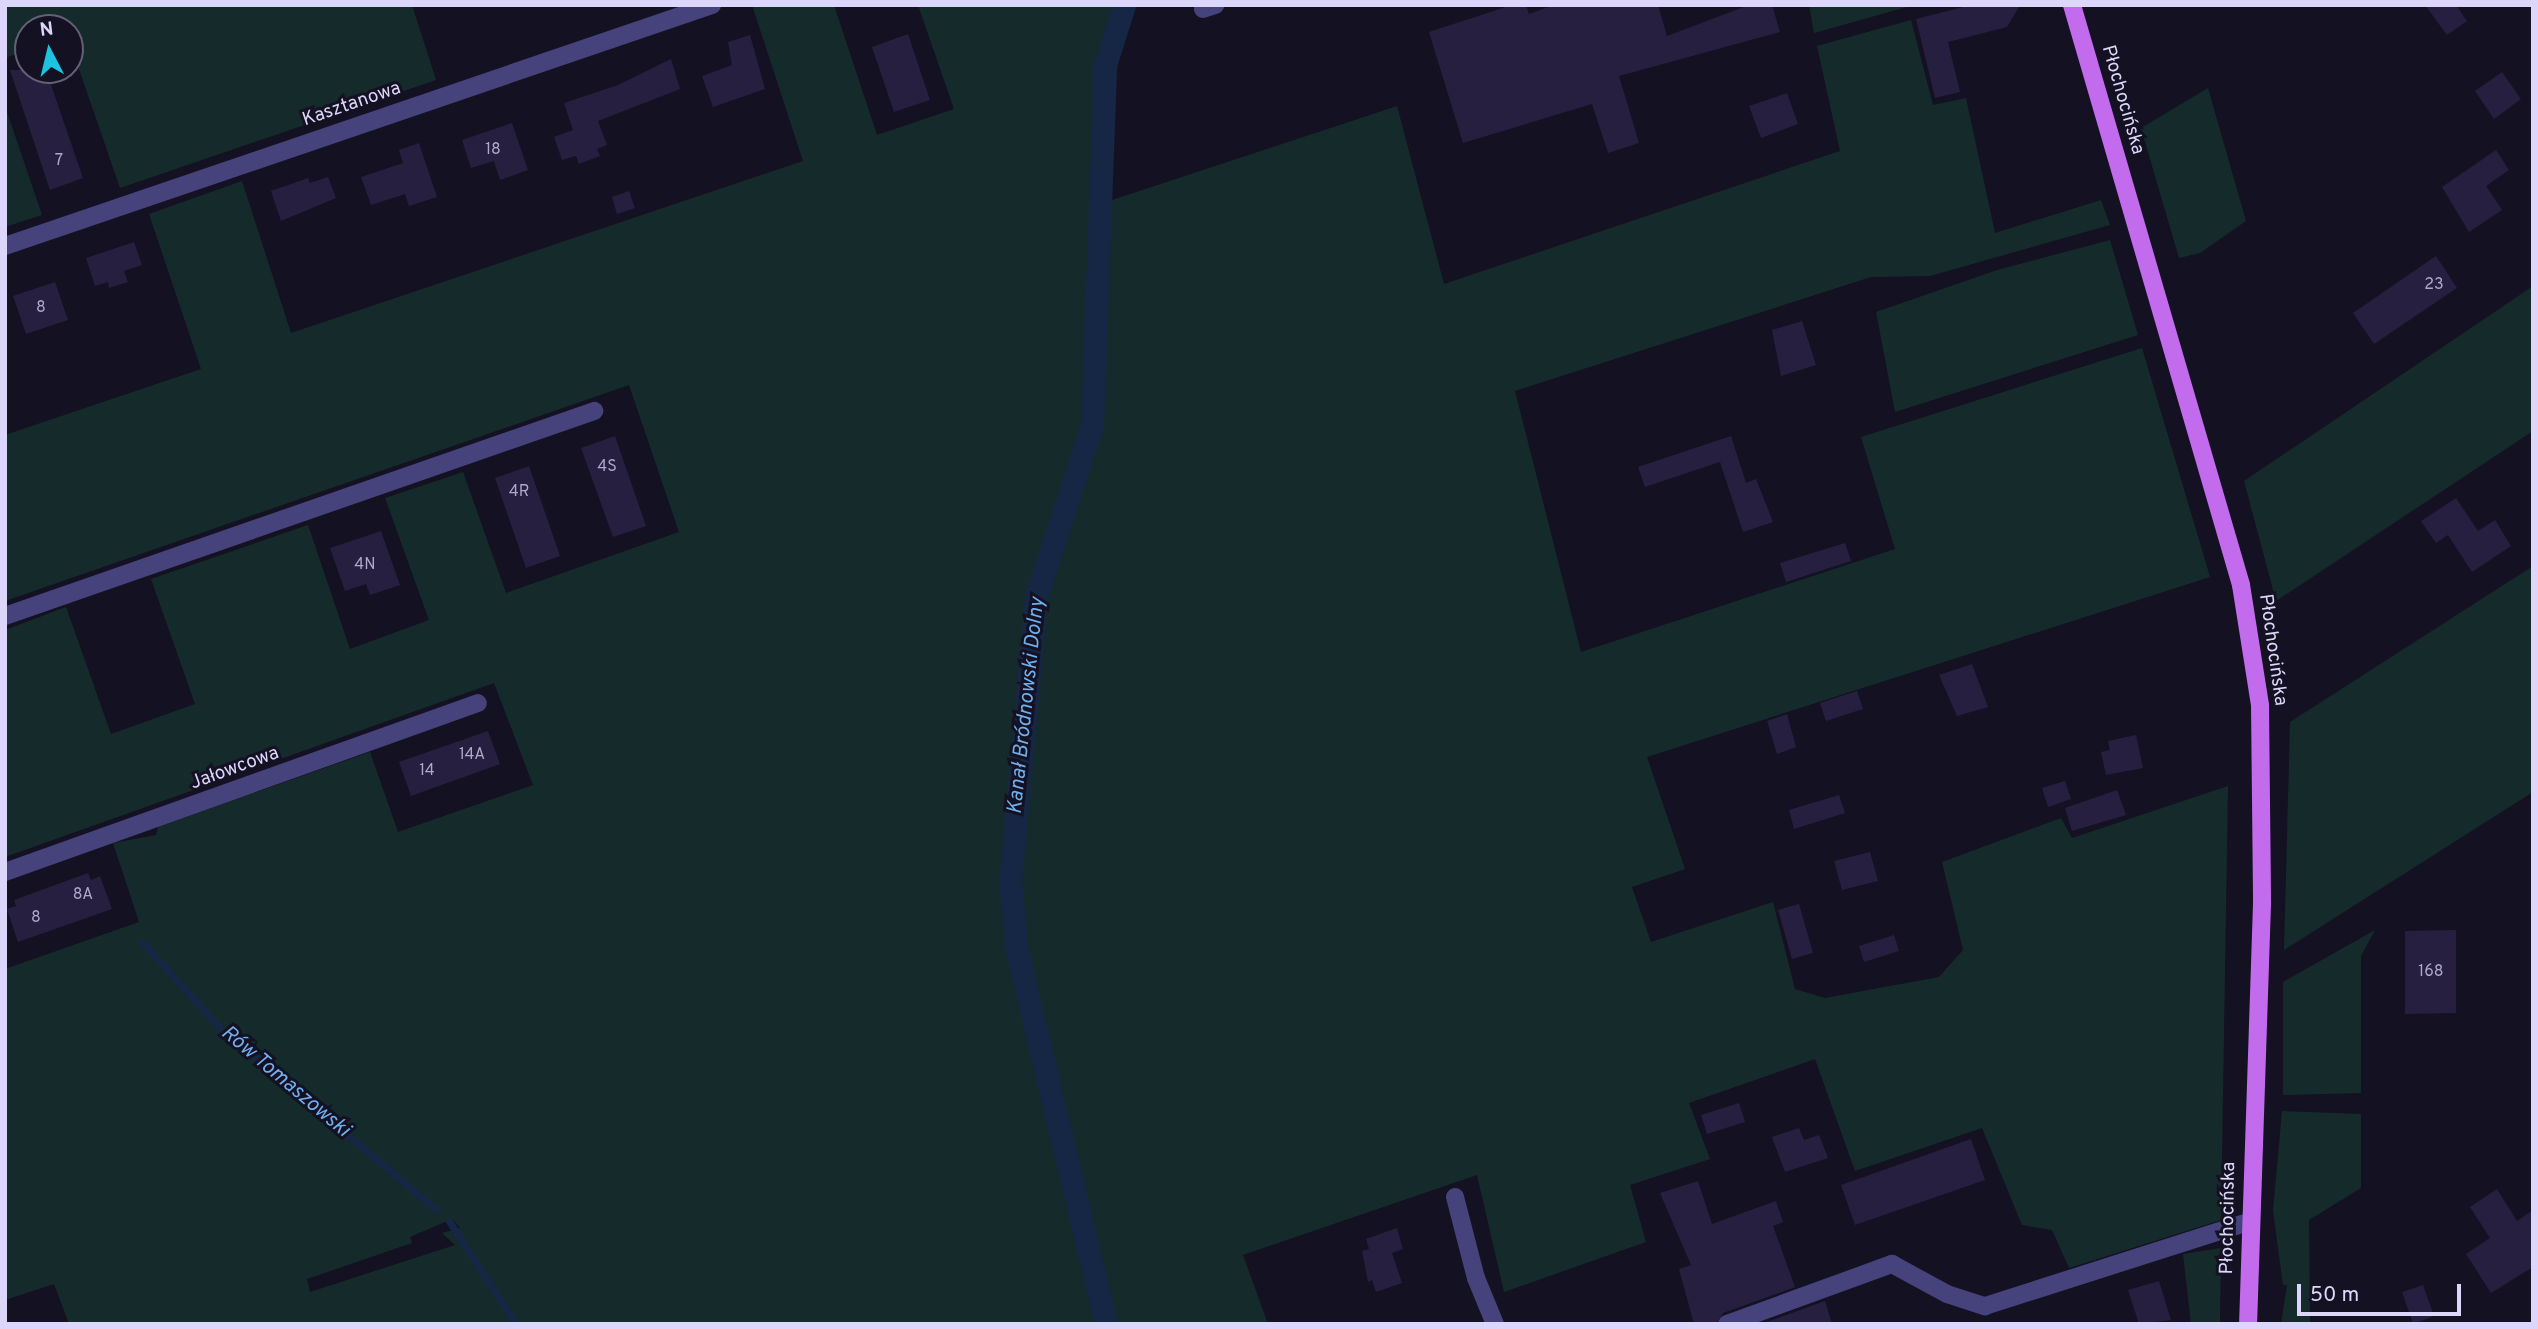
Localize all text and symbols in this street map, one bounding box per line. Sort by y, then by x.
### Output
north arrow [14,14,84,84]
text: N [38,17,55,43]
street label: Płochocińska [2095,43,2149,157]
street label: Kasztanowa [300,78,404,132]
house number: 18 [485,140,501,160]
house number: 7 [55,151,63,171]
house number: 23 [2424,275,2444,295]
house number: 8 [36,298,46,318]
house number: 4S [597,457,617,477]
house number: 4R [509,482,529,502]
house number: 4N [354,555,376,575]
street label: Płochocińska [2253,593,2291,707]
water label: Kanał Bródnowski Dolny [1003,596,1051,816]
street label: Jałowcowa [188,742,282,796]
house number: 14A [459,745,485,765]
house number: 14 [419,761,435,781]
house number: 8A [73,885,93,905]
house number: 8 [31,908,41,928]
house number: 168 [2418,962,2444,982]
water label: Rów Tomaszowski [215,1020,355,1144]
street label: Płochocińska [2217,1161,2241,1275]
scale bar [2300,1270,2464,1314]
text: 50 m [2310,1282,2359,1309]

